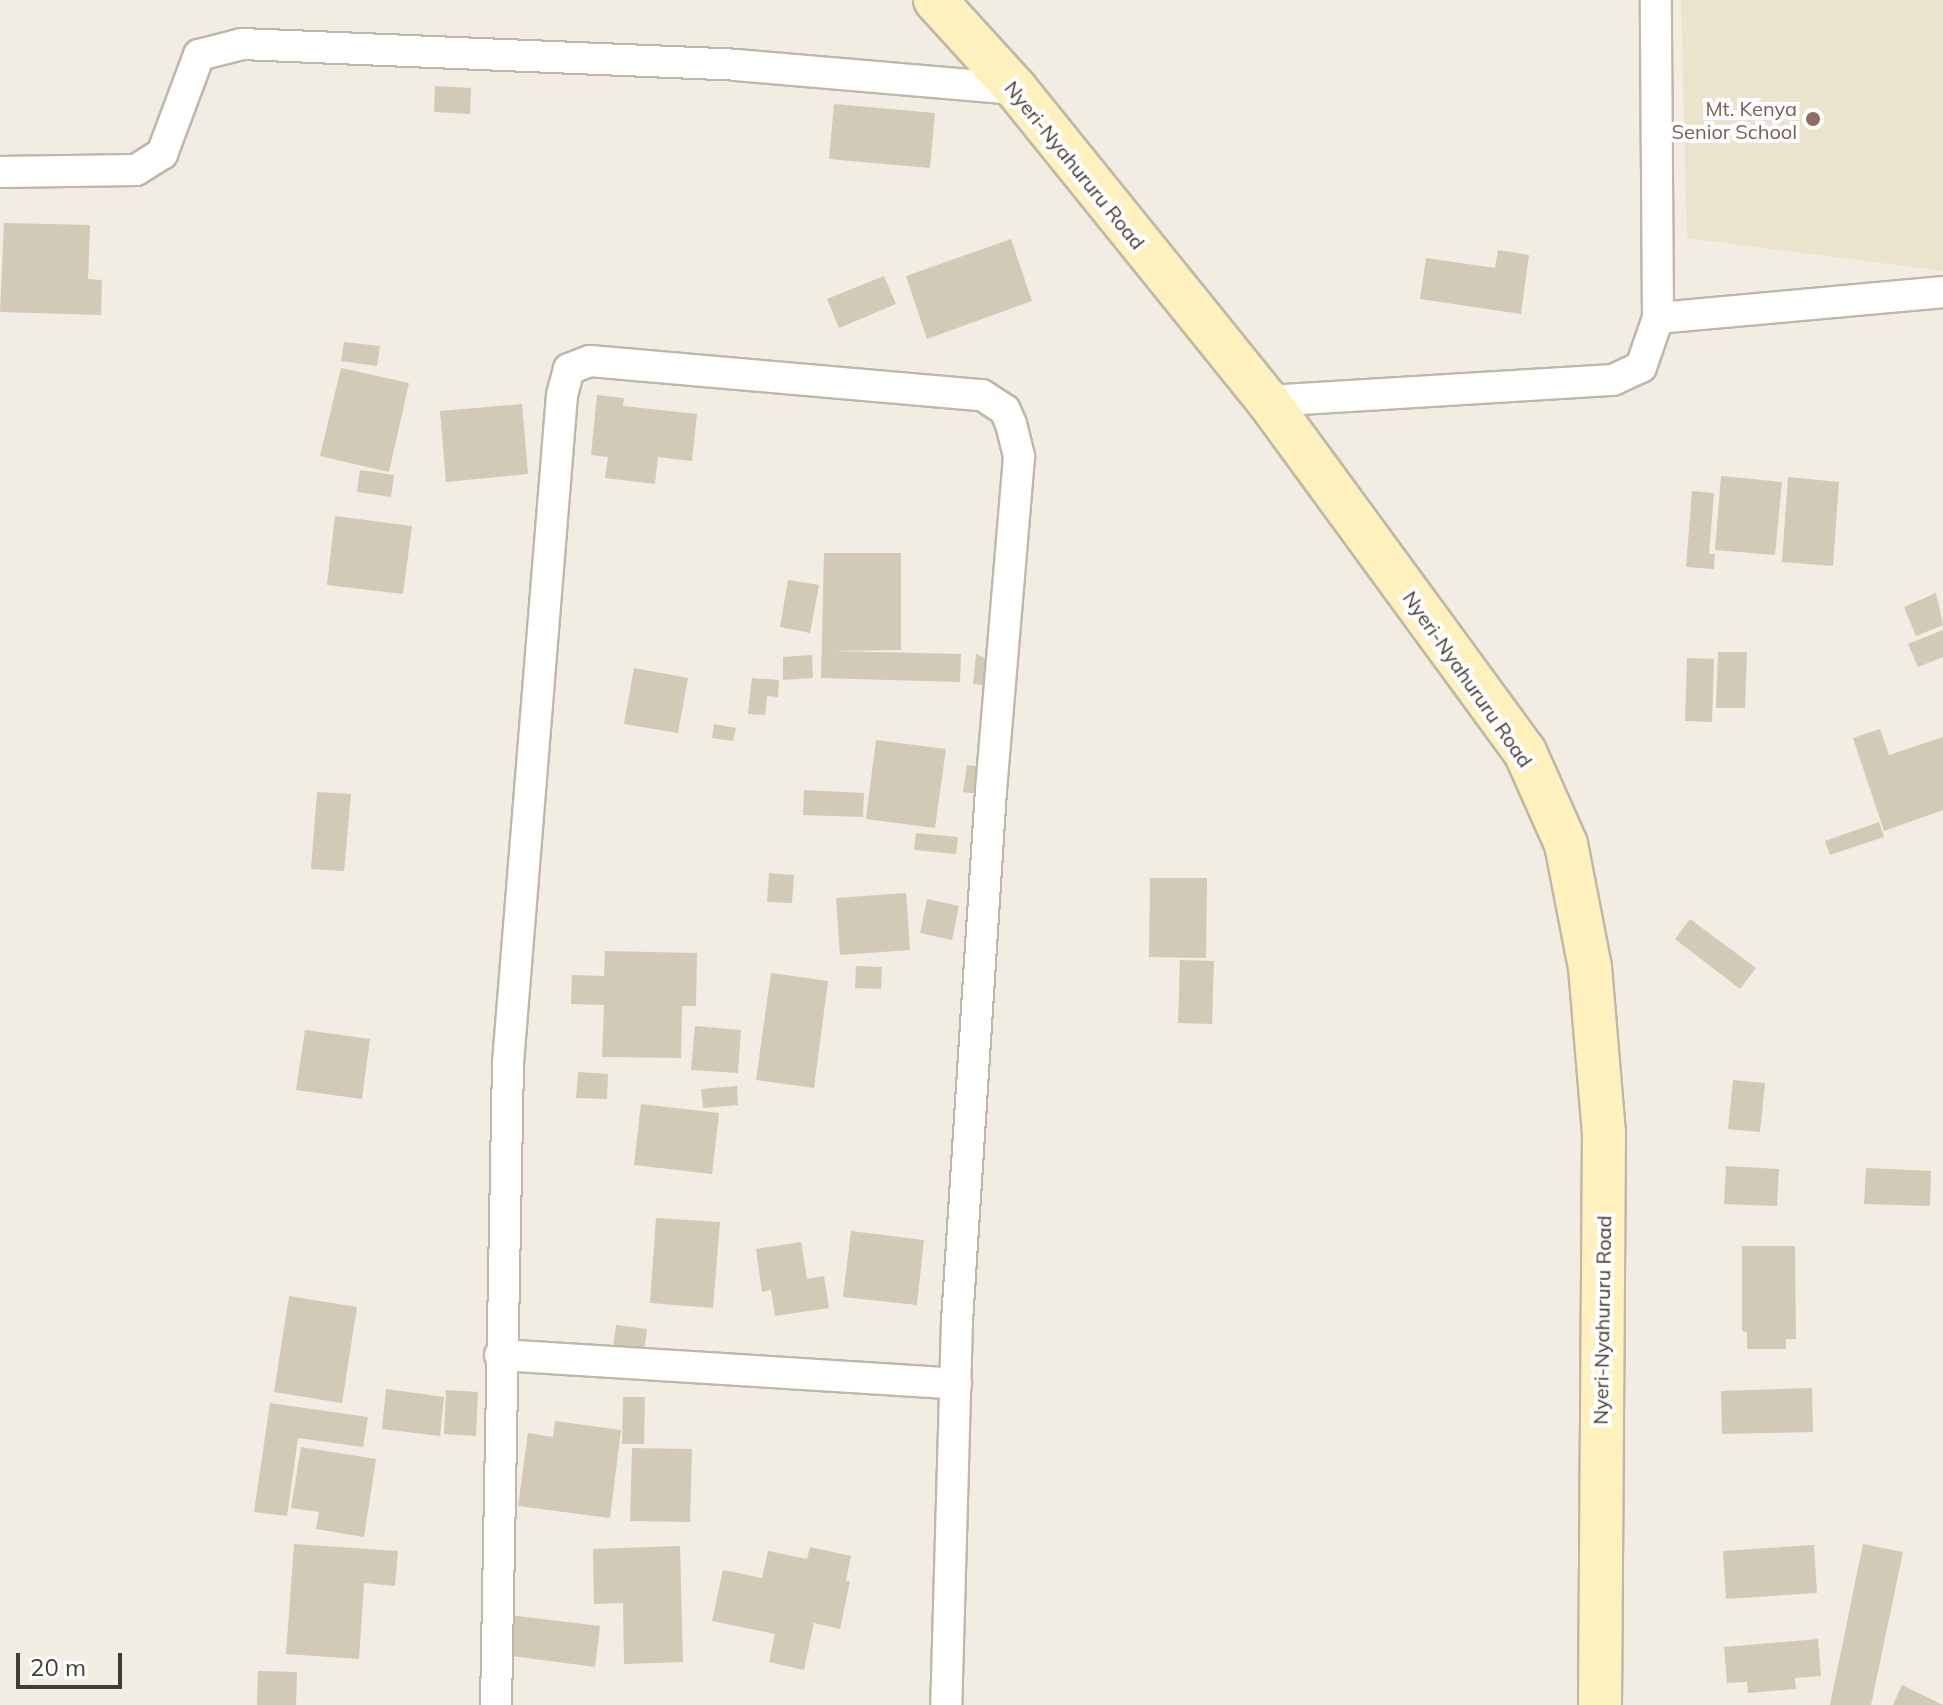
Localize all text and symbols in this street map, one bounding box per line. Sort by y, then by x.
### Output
street label: Nyeri-Nyahururu Road [1000,76,1150,254]
place label: Mt. Kenya Senior School [1672,96,1797,143]
marker: Mt. Kenya Senior School [1804,110,1822,128]
street label: Nyeri-Nyahururu Road [1398,586,1538,772]
street label: Nyeri-Nyahururu Road [1588,1215,1616,1425]
scale bar [20,1637,126,1687]
text: 20 m [30,1652,86,1682]

